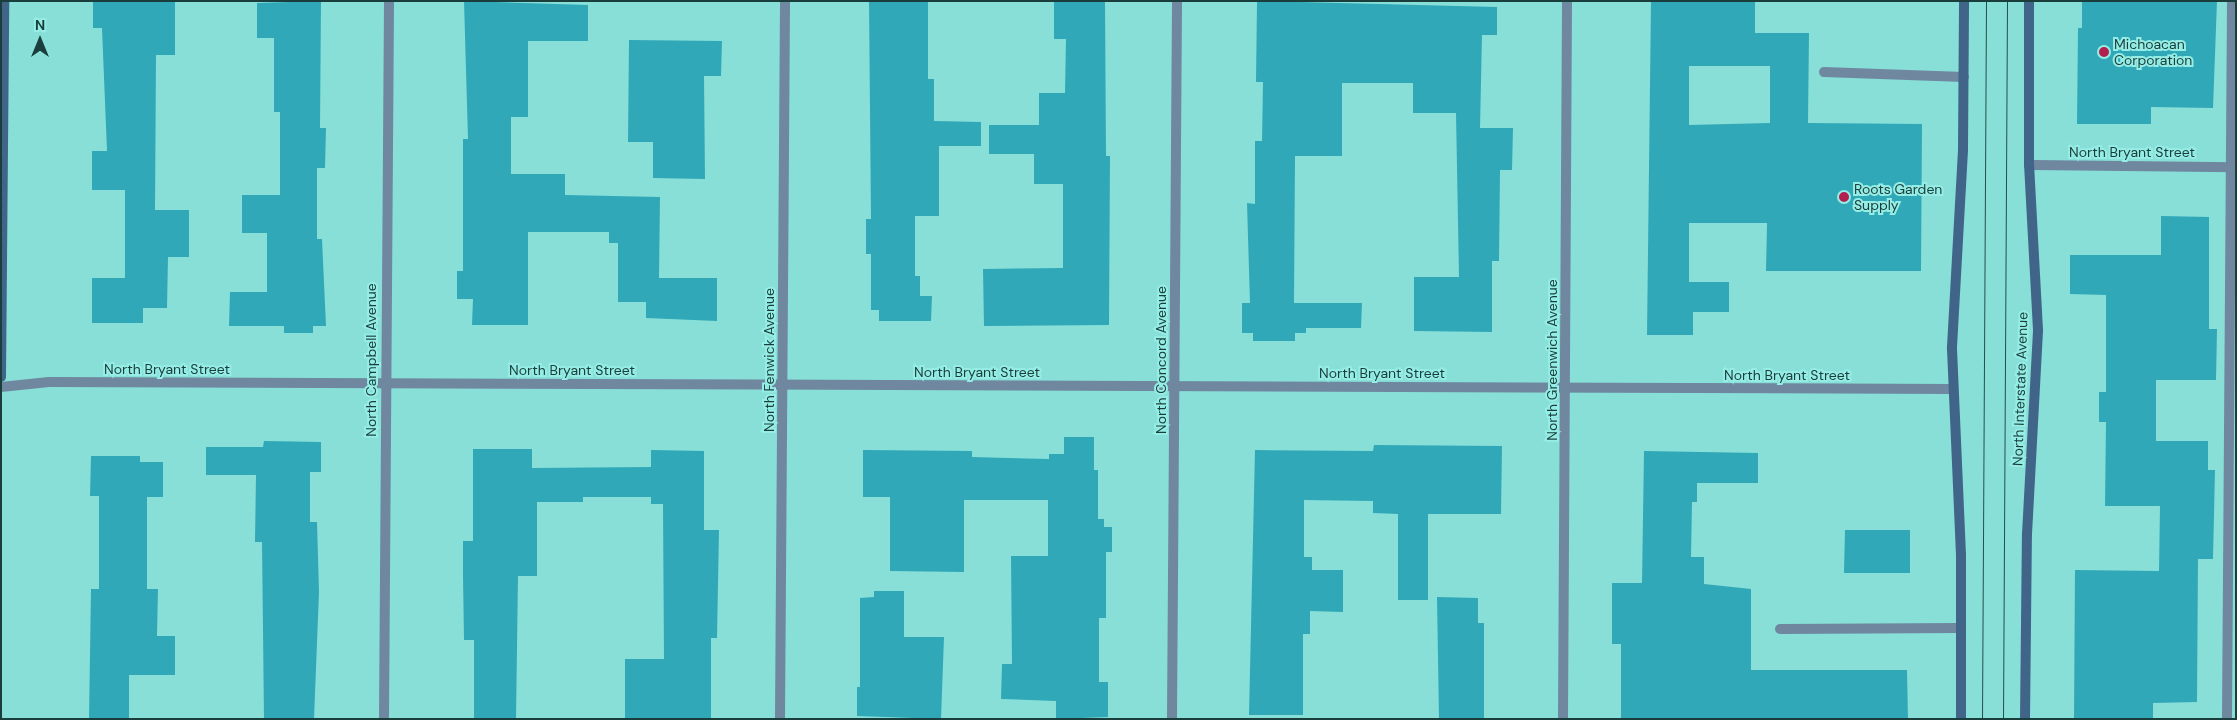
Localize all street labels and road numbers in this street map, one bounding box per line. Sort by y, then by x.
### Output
street label: North Bryant Street [2069,144,2195,160]
street label: North Greenwich Avenue [1544,279,1560,441]
street label: North Campbell Avenue [363,283,379,437]
street label: North Concord Avenue [1153,286,1169,434]
street label: North Fenwick Avenue [761,288,777,432]
street label: North Interstate Avenue [2009,312,2031,466]
street label: North Bryant Street [104,361,230,377]
street label: North Bryant Street [509,362,635,378]
street label: North Bryant Street [914,364,1040,380]
street label: North Bryant Street [1319,365,1445,381]
street label: North Bryant Street [1724,367,1850,383]

